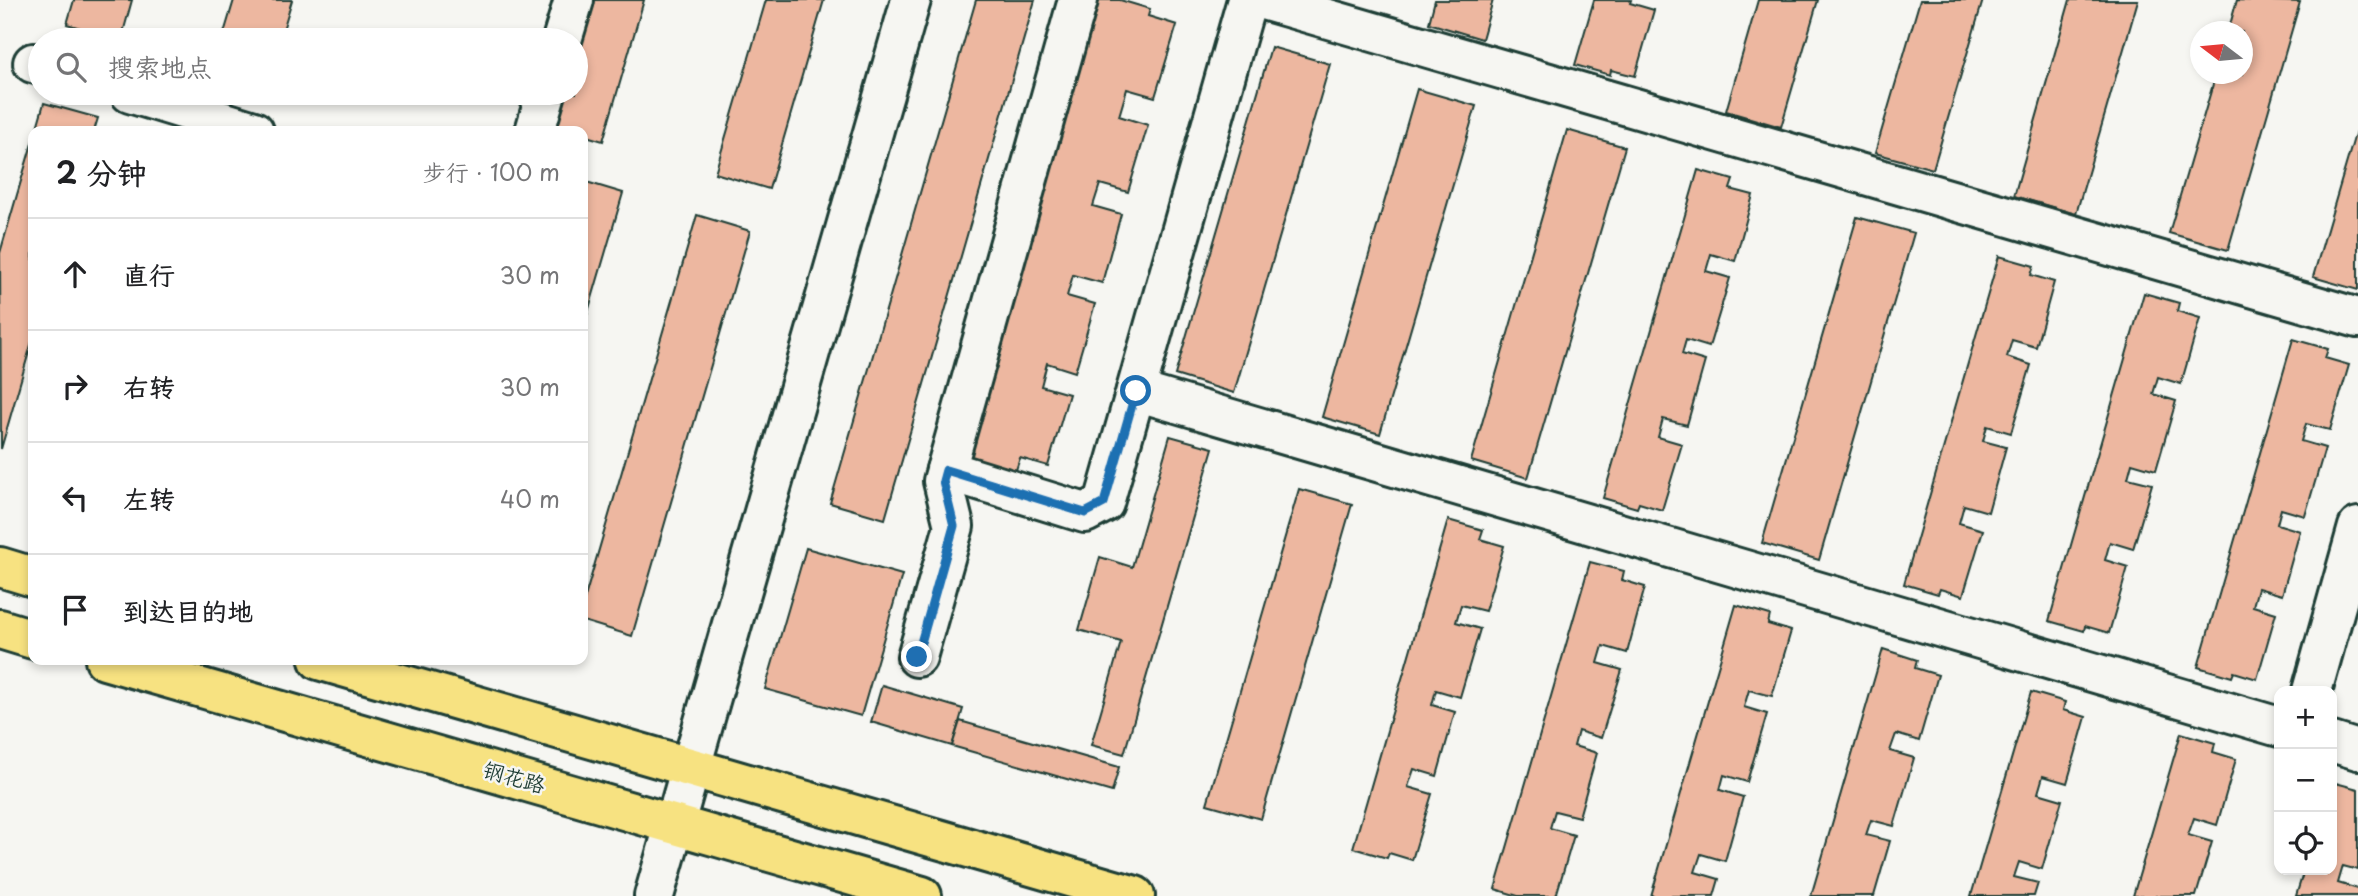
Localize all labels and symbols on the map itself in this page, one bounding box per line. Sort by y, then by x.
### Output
north arrow [2190,21,2253,84]
route start [1120,375,1151,406]
route end [901,641,932,672]
street label: 钢花路 [480,752,549,800]

